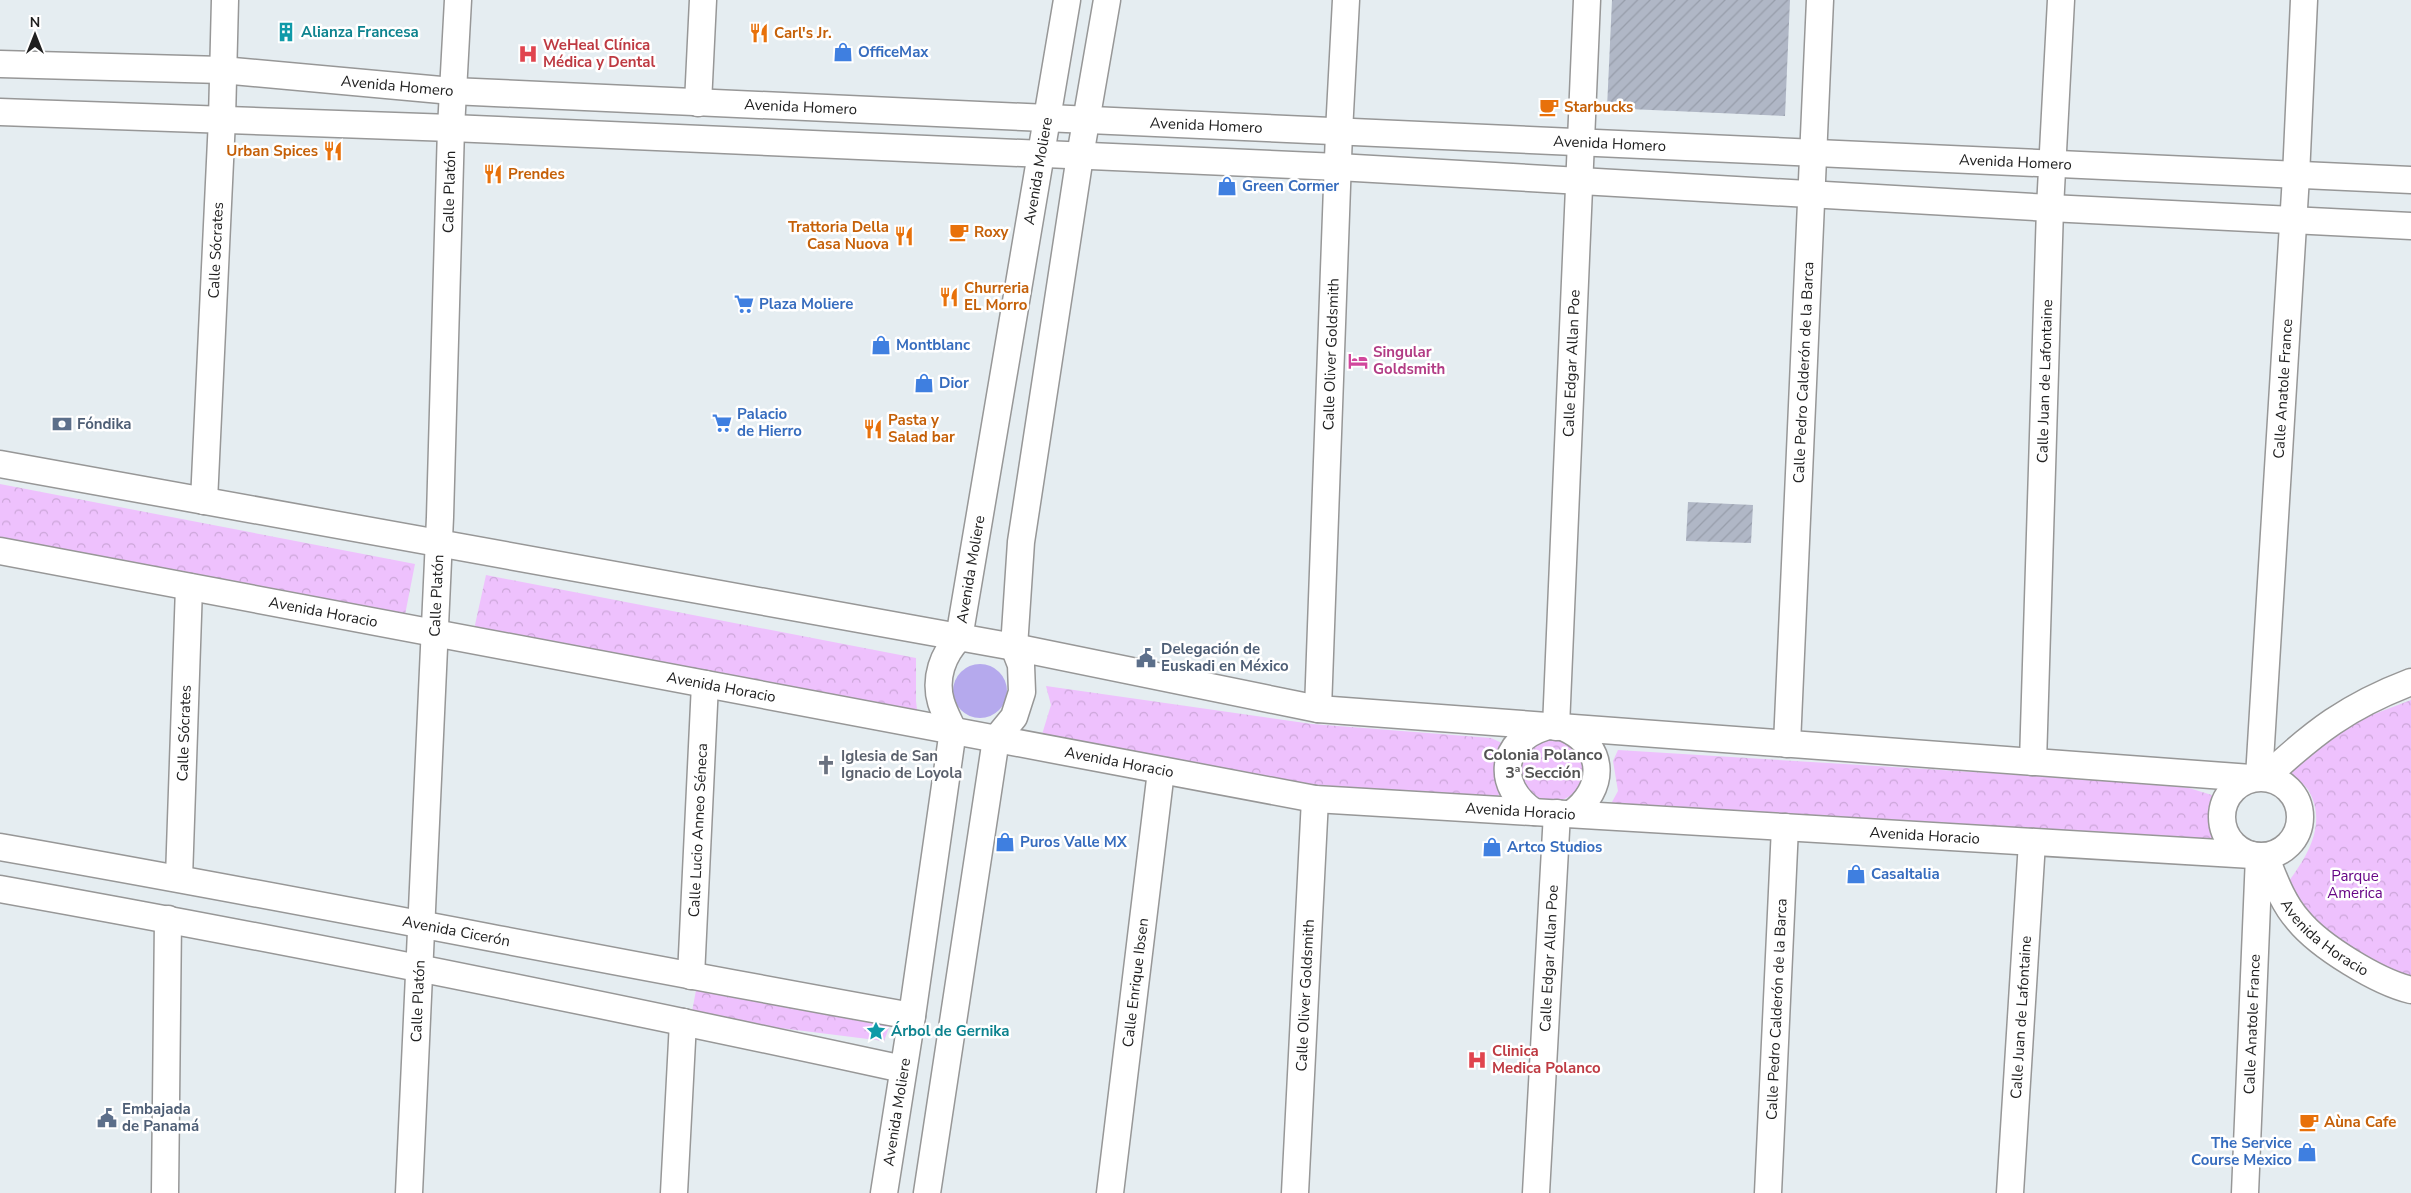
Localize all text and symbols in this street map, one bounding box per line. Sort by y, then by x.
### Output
north arrow [10,10,60,60]
text: N [30,13,40,32]
building icon: Alianza Francesa [275,21,297,43]
place label: Alianza Francesa [301,22,419,42]
restaurant icon: Carl's Jr. [748,22,770,44]
place label: Carl's Jr. [774,23,832,43]
place label: WeHeal Clínica Médica y Dental [543,35,656,72]
shop icon: OfficeMax [832,41,854,63]
place label: OfficeMax [858,42,929,62]
hospital icon: WeHeal Clínica Médica y Dental [517,43,539,65]
street label: Avenida Homero [340,71,454,101]
street label: Avenida Homero [744,94,857,119]
cafe icon: Starbucks [1538,96,1560,118]
place label: Starbucks [1564,97,1633,117]
street label: Avenida Homero [1149,113,1263,138]
street label: Avenida Moliere [1019,116,1057,226]
street label: Avenida Homero [1553,131,1667,156]
restaurant icon: Urban Spices [322,140,344,162]
place label: Urban Spices [226,141,318,161]
street label: Avenida Homero [1958,149,2072,175]
street label: Calle Platón [438,150,460,233]
restaurant icon: Prendes [482,163,504,185]
place label: Prendes [508,164,565,184]
shop icon: Green Cormer [1216,175,1238,197]
place label: Green Cormer [1242,176,1339,196]
street label: Calle Sócrates [204,202,228,299]
place label: Trattoria Della Casa Nuova [788,217,889,254]
cafe icon: Roxy [948,221,970,243]
place label: Roxy [974,222,1009,242]
restaurant icon: Trattoria Della Casa Nuova [893,225,915,247]
street label: Calle Pedro Calderón de la Barca [1789,261,1818,484]
place label: Churreria EL Morro [964,278,1029,315]
street label: Calle Oliver Goldsmith [1318,278,1344,431]
restaurant icon: Churreria EL Morro [938,286,960,308]
street label: Calle Edgar Allan Poe [1558,289,1585,437]
supermarket icon: Plaza Moliere [733,293,755,315]
place label: Plaza Moliere [759,294,853,314]
street label: Calle Juan de Lafontaine [2032,299,2057,463]
street label: Calle Anatole France [2269,318,2297,459]
shop icon: Montblanc [870,334,892,356]
place label: Montblanc [896,335,970,355]
place label: Singular Goldsmith [1373,342,1445,379]
hotel icon: Singular Goldsmith [1347,350,1369,372]
shop icon: Dior [913,372,935,394]
place label: Dior [939,373,969,393]
place label: Palacio de Hierro [737,404,802,441]
place label: Pasta y Salad bar [888,410,955,447]
supermarket icon: Palacio de Hierro [711,412,733,434]
bank icon: Fóndika [51,413,73,435]
place label: Fóndika [77,414,132,434]
restaurant icon: Pasta y Salad bar [862,418,884,440]
street label: Avenida Moliere [952,514,990,625]
street label: Calle Platón [425,554,448,637]
street label: Avenida Horacio [267,592,379,632]
place label: Delegación de Euskadi en México [1161,639,1289,676]
public building icon: Delegación de Euskadi en México [1135,647,1157,669]
street label: Avenida Horacio [665,667,777,707]
street label: Calle Sócrates [172,684,196,782]
street label: Avenida Horacio [1063,742,1175,782]
street label: Calle Lucio Anneo Séneca [684,743,712,918]
district label: Colonia Polanco 3ª Sección [1483,744,1603,784]
place label: Iglesia de San Ignacio de Loyola [841,746,962,783]
church icon: Iglesia de San Ignacio de Loyola [815,754,837,776]
street label: Avenida Horacio [1465,798,1576,825]
street label: Avenida Horacio [1869,822,1980,849]
shop icon: Puros Valle MX [994,831,1016,853]
place label: Puros Valle MX [1020,832,1128,852]
shop icon: Artco Studios [1481,836,1503,858]
place label: Artco Studios [1507,837,1602,857]
shop icon: CasaItalia [1845,863,1867,885]
place label: CasaItalia [1871,864,1940,884]
park label: Parque America [2327,866,2383,903]
street label: Calle Edgar Allan Poe [1535,884,1563,1033]
street label: Avenida Horacio [2276,895,2372,981]
street label: Calle Pedro Calderón de la Barca [1761,898,1792,1120]
street label: Avenida Cicerón [401,911,512,951]
street label: Calle Enrique Ibsen [1118,917,1153,1048]
street label: Calle Oliver Goldsmith [1291,919,1319,1072]
street label: Calle Juan de Lafontaine [2006,935,2036,1100]
street label: Calle Anatole France [2239,954,2265,1095]
street label: Calle Platón [406,960,430,1043]
place icon: Árbol de Gernika [865,1020,887,1042]
place label: Árbol de Gernika [891,1021,1010,1041]
place label: Clinica Medica Polanco [1492,1041,1601,1078]
hospital icon: Clinica Medica Polanco [1466,1049,1488,1071]
street label: Avenida Moliere [878,1057,915,1167]
place label: Embajada de Panamá [122,1099,199,1136]
public building icon: Embajada de Panamá [96,1107,118,1129]
cafe icon: Aùna Cafe [2298,1111,2320,1133]
place label: Aùna Cafe [2324,1112,2396,1132]
place label: The Service Course Mexico [2191,1133,2292,1170]
shop icon: The Service Course Mexico [2296,1141,2318,1163]

